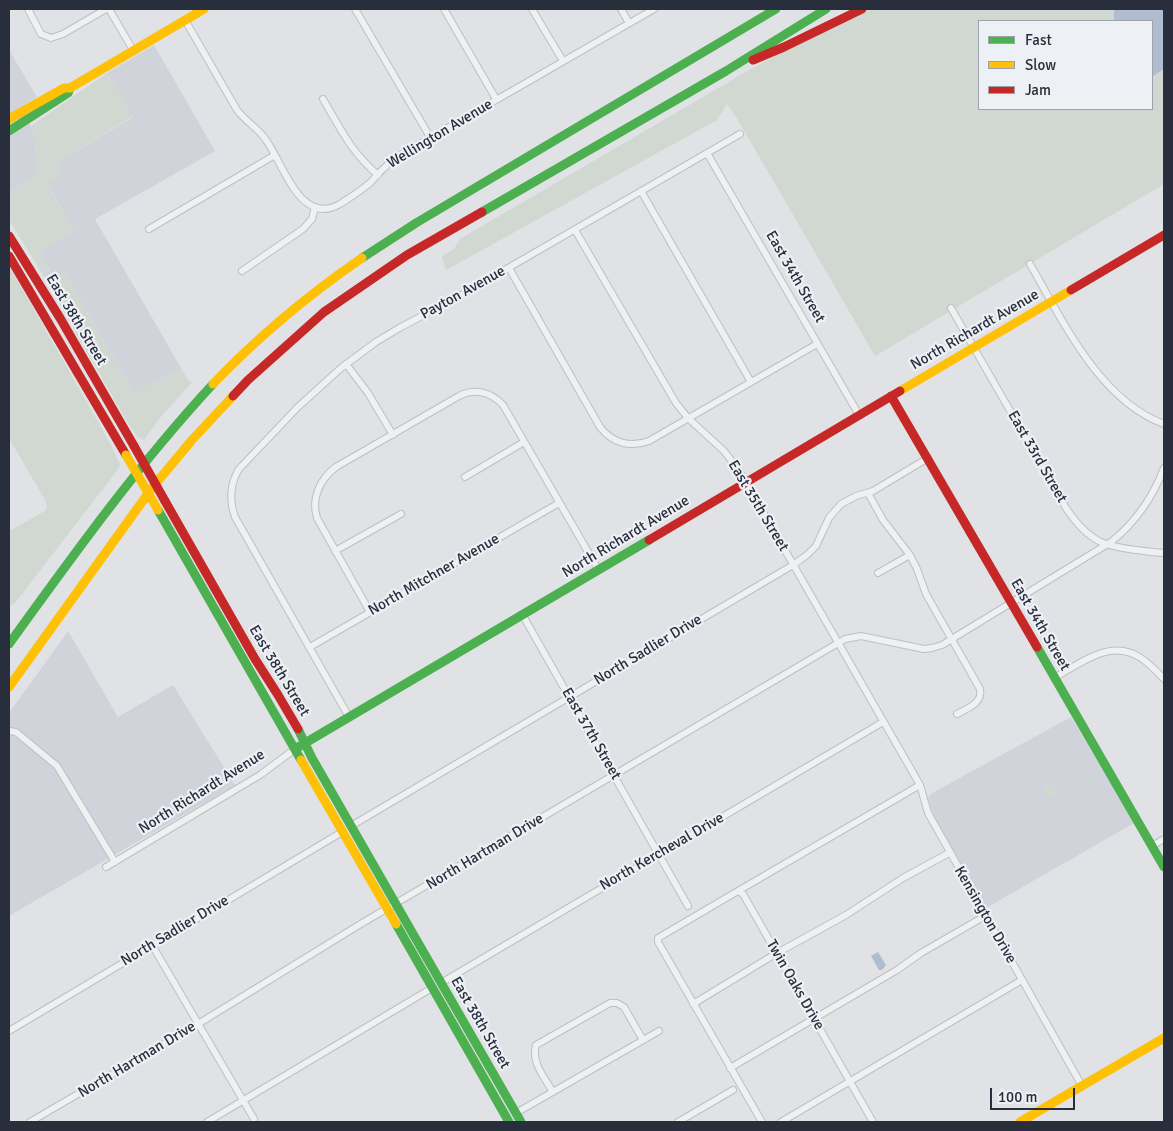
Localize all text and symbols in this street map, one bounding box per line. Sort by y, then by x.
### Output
legend [978,20,1153,110]
text: Fast [1025,31,1052,49]
text: Slow [1025,56,1056,74]
text: Jam [1025,81,1051,99]
street label: Wellington Avenue [384,95,496,173]
street label: East 34th Street [761,228,829,326]
street label: Payton Avenue [417,262,509,324]
street label: East 38th Street [42,271,110,369]
street label: North Richardt Avenue [908,286,1042,374]
street label: East 33rd Street [1003,408,1071,506]
street label: East 35th Street [724,457,792,555]
street label: North Richardt Avenue [559,492,693,582]
street label: North Mitchner Avenue [365,530,503,620]
street label: East 34th Street [1006,576,1074,674]
street label: North Sadlier Drive [591,611,705,689]
street label: East 38th Street [245,622,313,720]
street label: East 37th Street [557,685,625,783]
street label: North Richardt Avenue [136,746,268,838]
street label: North Kercheval Drive [597,809,727,895]
street label: North Hartman Drive [423,810,547,894]
street label: Kensington Drive [950,863,1020,967]
street label: North Sadlier Drive [118,892,232,970]
street label: Twin Oaks Drive [762,937,828,1033]
street label: East 38th Street [446,974,514,1072]
street label: North Hartman Drive [75,1018,199,1102]
scale bar [993,1078,1078,1110]
text: 100 m [998,1088,1038,1106]

